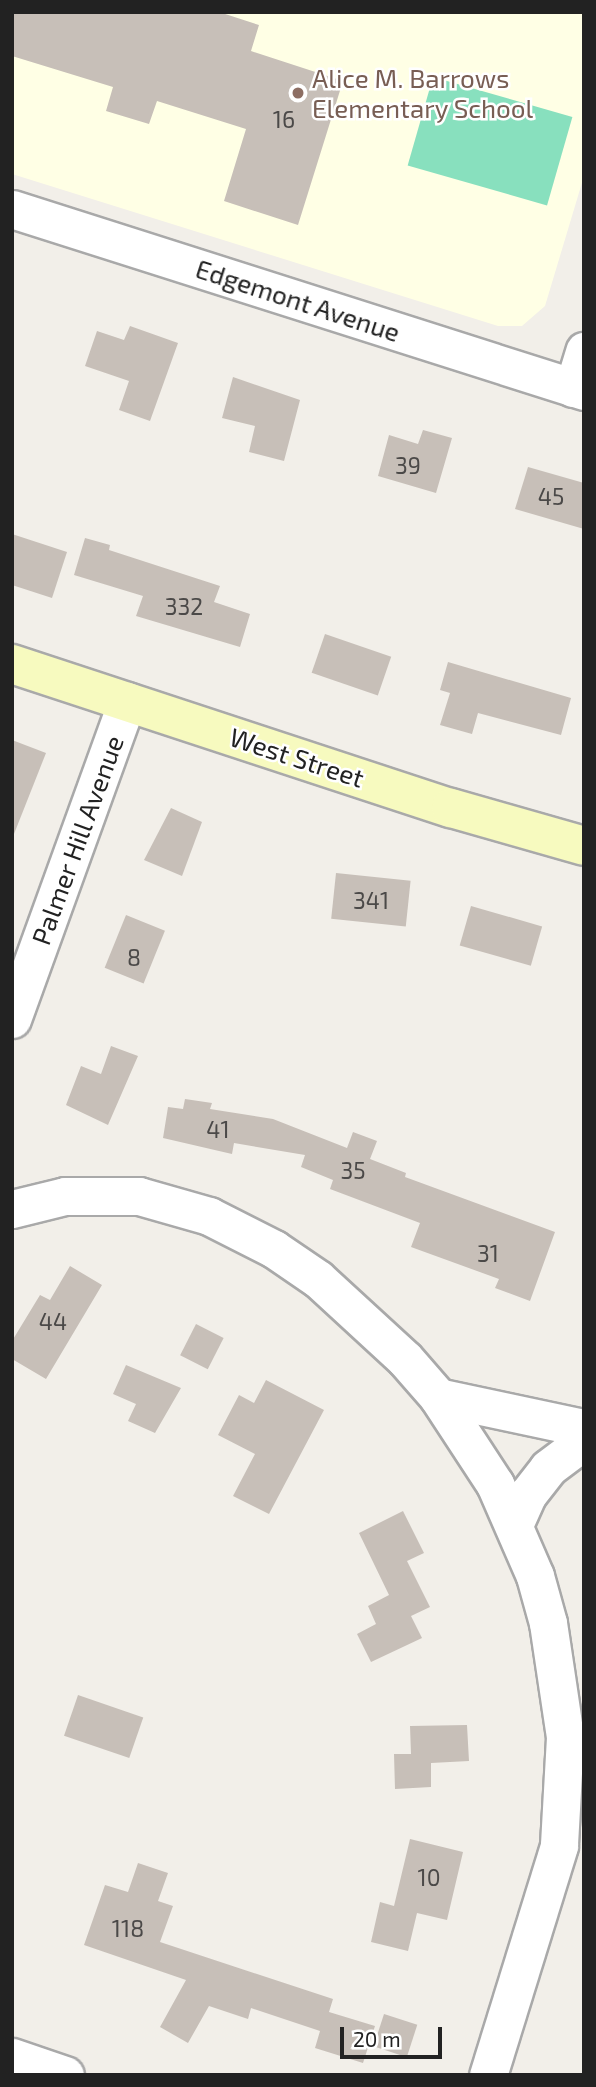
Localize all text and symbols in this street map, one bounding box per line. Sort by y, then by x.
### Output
place label: Alice M. Barrows Elementary School [312,62,534,124]
marker: Alice M. Barrows Elementary School [290,85,306,101]
house number: 16 [273,105,295,133]
street label: Edgemont Avenue [192,252,404,348]
house number: 39 [395,451,421,479]
house number: 45 [538,482,564,510]
house number: 332 [165,592,203,620]
street label: West Street [226,721,368,793]
street label: Palmer Hill Avenue [24,730,130,950]
house number: 341 [353,886,389,914]
house number: 8 [127,943,141,971]
house number: 41 [206,1115,230,1143]
house number: 35 [340,1156,366,1184]
house number: 31 [477,1239,499,1267]
house number: 44 [39,1307,67,1335]
house number: 10 [417,1863,441,1891]
house number: 118 [112,1914,144,1942]
scale bar [344,2014,446,2058]
text: 20 m [353,2026,401,2051]

